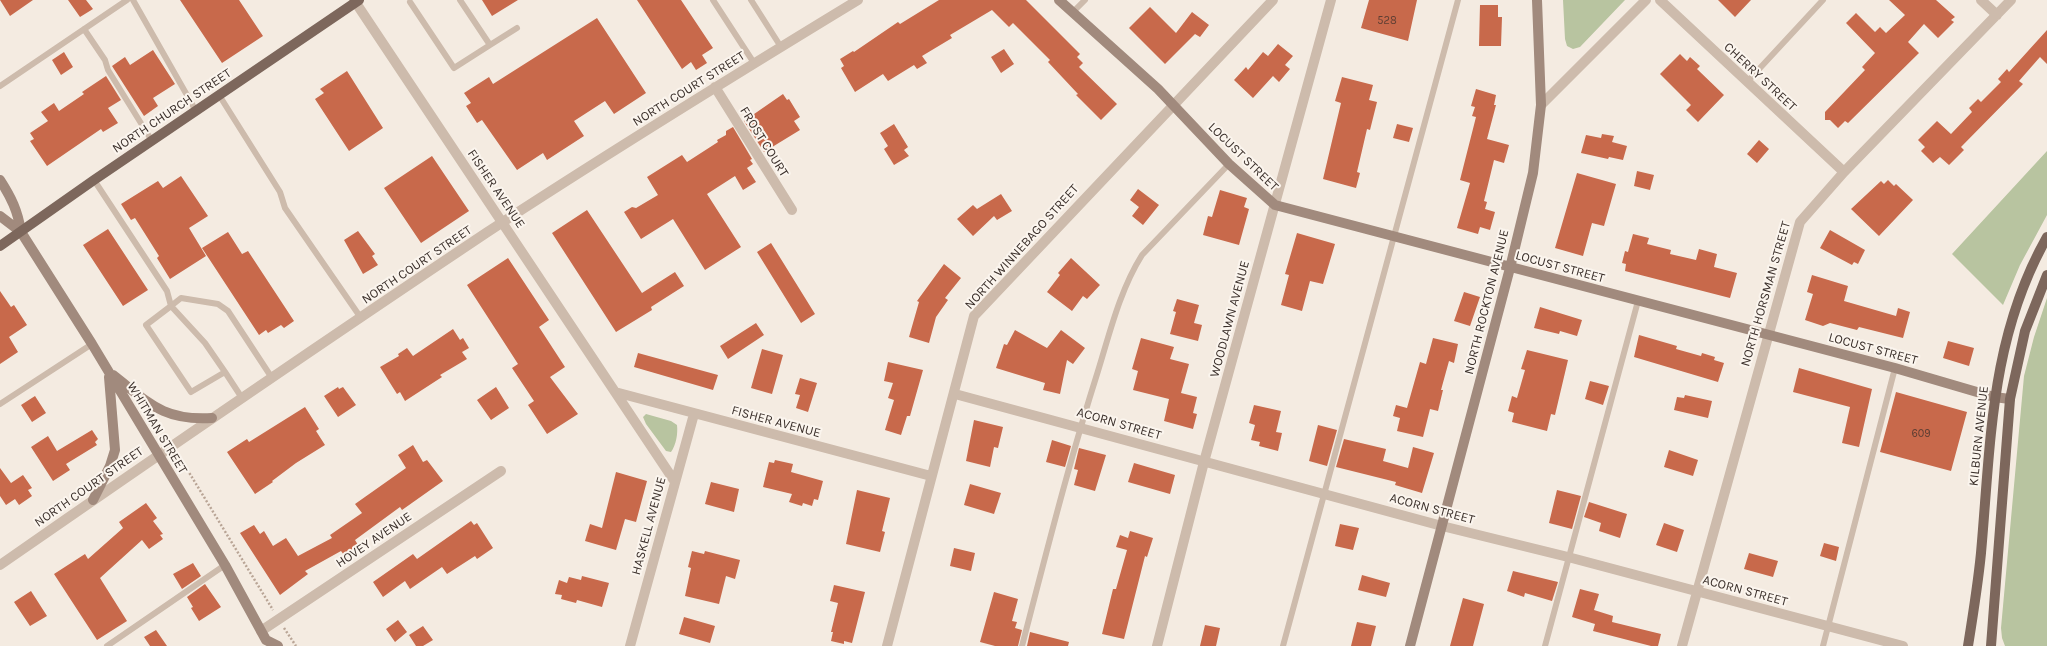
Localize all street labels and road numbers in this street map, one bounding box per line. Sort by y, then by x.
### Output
street label: CHERRY STREET [1720,39,1800,115]
street label: NORTH COURT STREET [630,48,748,130]
street label: NORTH CHURCH STREET [110,65,234,157]
street label: FROST COURT [736,104,792,180]
street label: LOCUST STREET [1205,119,1281,195]
street label: FISHER AVENUE [464,147,528,231]
street label: NORTH WINNEBAGO STREET [962,181,1082,313]
street label: NORTH HORSMAN STREET [1738,220,1794,368]
street label: NORTH COURT STREET [359,222,475,308]
street label: NORTH ROCKTON AVENUE [1461,228,1513,376]
street label: LOCUST STREET [1514,248,1606,286]
street label: WOODLAWN AVENUE [1207,259,1253,379]
street label: LOCUST STREET [1827,330,1919,368]
street label: WHITMAN STREET [123,379,191,477]
street label: KILBURN AVENUE [1966,385,1992,487]
street label: FISHER AVENUE [730,403,822,441]
street label: ACORN STREET [1075,404,1163,444]
street label: NORTH COURT STREET [32,444,146,530]
street label: HASKELL AVENUE [628,475,670,577]
street label: ACORN STREET [1388,490,1476,528]
street label: HOVEY AVENUE [333,509,415,571]
street label: ACORN STREET [1701,572,1789,610]

